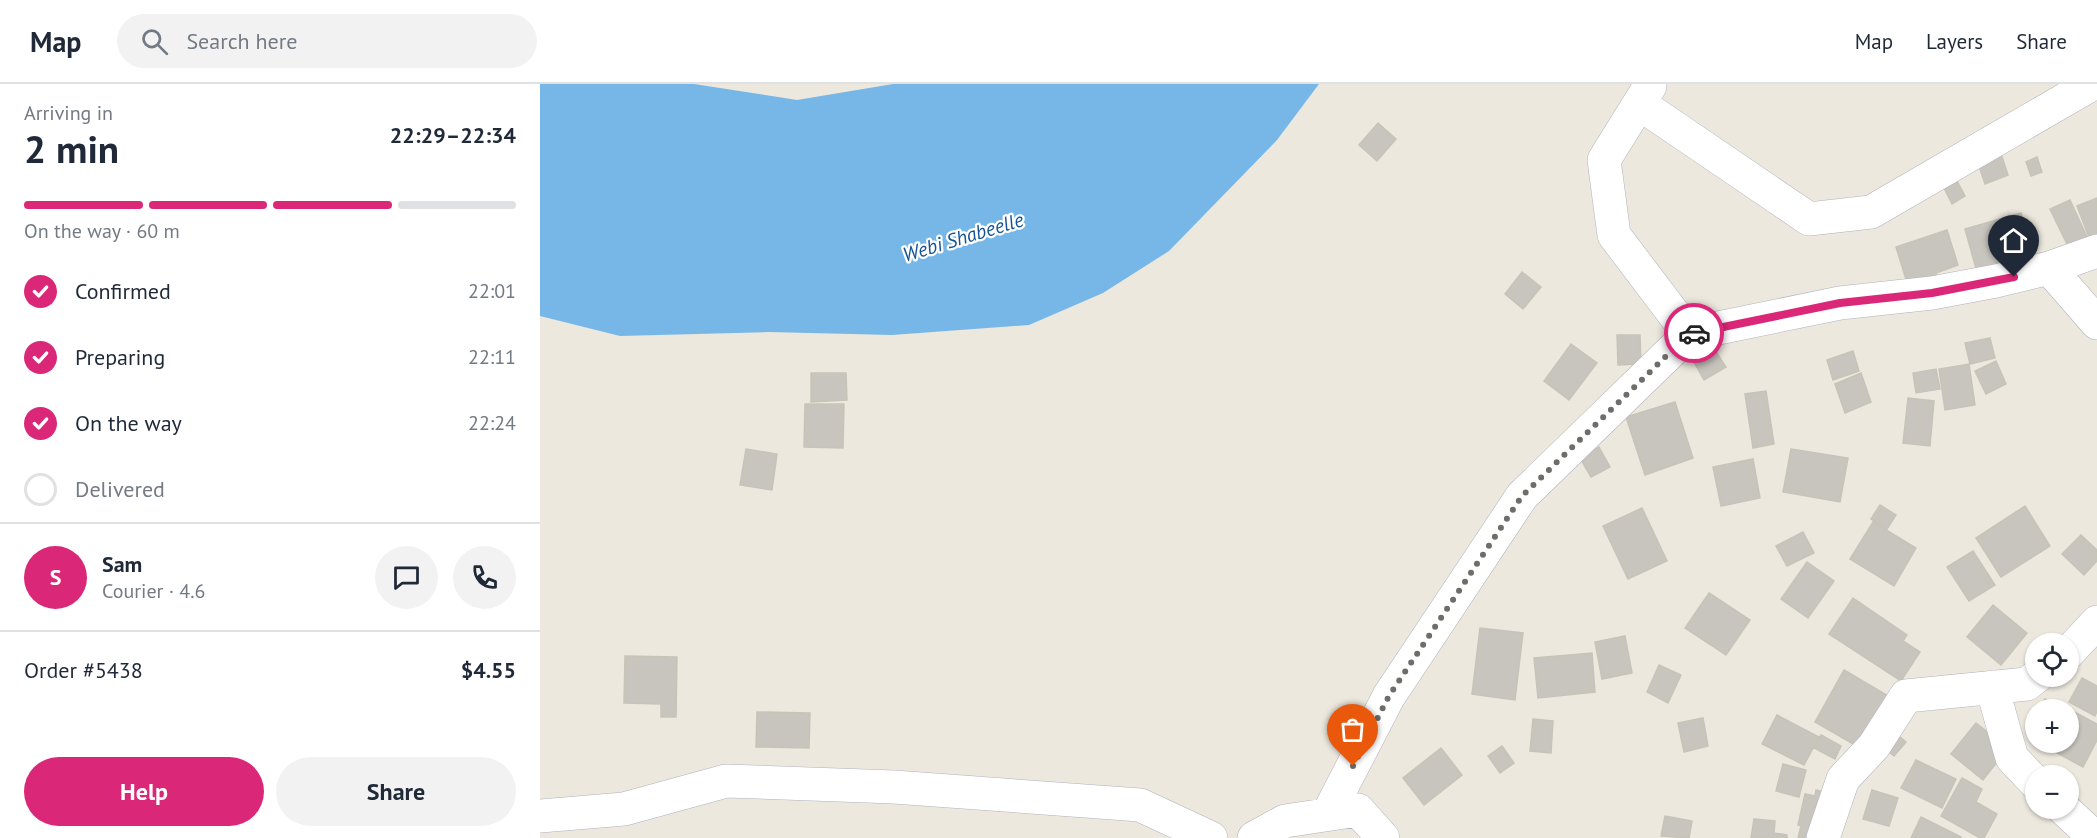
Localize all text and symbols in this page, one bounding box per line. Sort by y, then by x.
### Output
search box [117,14,537,68]
text: Map [30,23,81,60]
icon: search [138,25,171,58]
text: Search here [186,27,297,55]
text: Map [1855,28,1893,55]
text: Layers [1926,28,1983,55]
text: Share [2016,28,2067,55]
text: Arriving in [24,100,113,126]
text: 22:29–22:34 [390,121,516,149]
text: 2 min [24,123,119,174]
water label: Webi Shabeelle [900,206,1027,268]
pin [1988,215,2039,277]
text: On the way · 60 m [24,218,180,244]
icon: home [1997,224,2030,257]
icon: check [24,275,57,308]
text: Confirmed [75,277,171,305]
text: 22:01 [468,278,516,304]
courier [1664,303,1724,363]
icon: car [1678,317,1711,350]
icon: check [24,341,57,374]
text: Preparing [75,343,165,371]
text: 22:11 [468,344,516,370]
icon: check [24,407,57,440]
text: On the way [75,409,182,437]
text: 22:24 [468,410,516,436]
text: Delivered [75,475,165,503]
button: chat [375,546,438,609]
button: phone [453,546,516,609]
text: Sam [102,550,142,578]
text: S [50,563,61,591]
text: Courier · 4.6 [102,578,205,604]
map controls [2025,633,2079,819]
button: locate [2025,633,2079,687]
text: Order #5438 [24,656,143,684]
text: $4.55 [461,656,516,684]
button: + [2025,699,2079,753]
pin [1327,704,1378,766]
icon: bag [1336,713,1369,746]
button: Help [24,757,264,826]
button: Share [276,757,516,826]
button: − [2025,765,2079,819]

